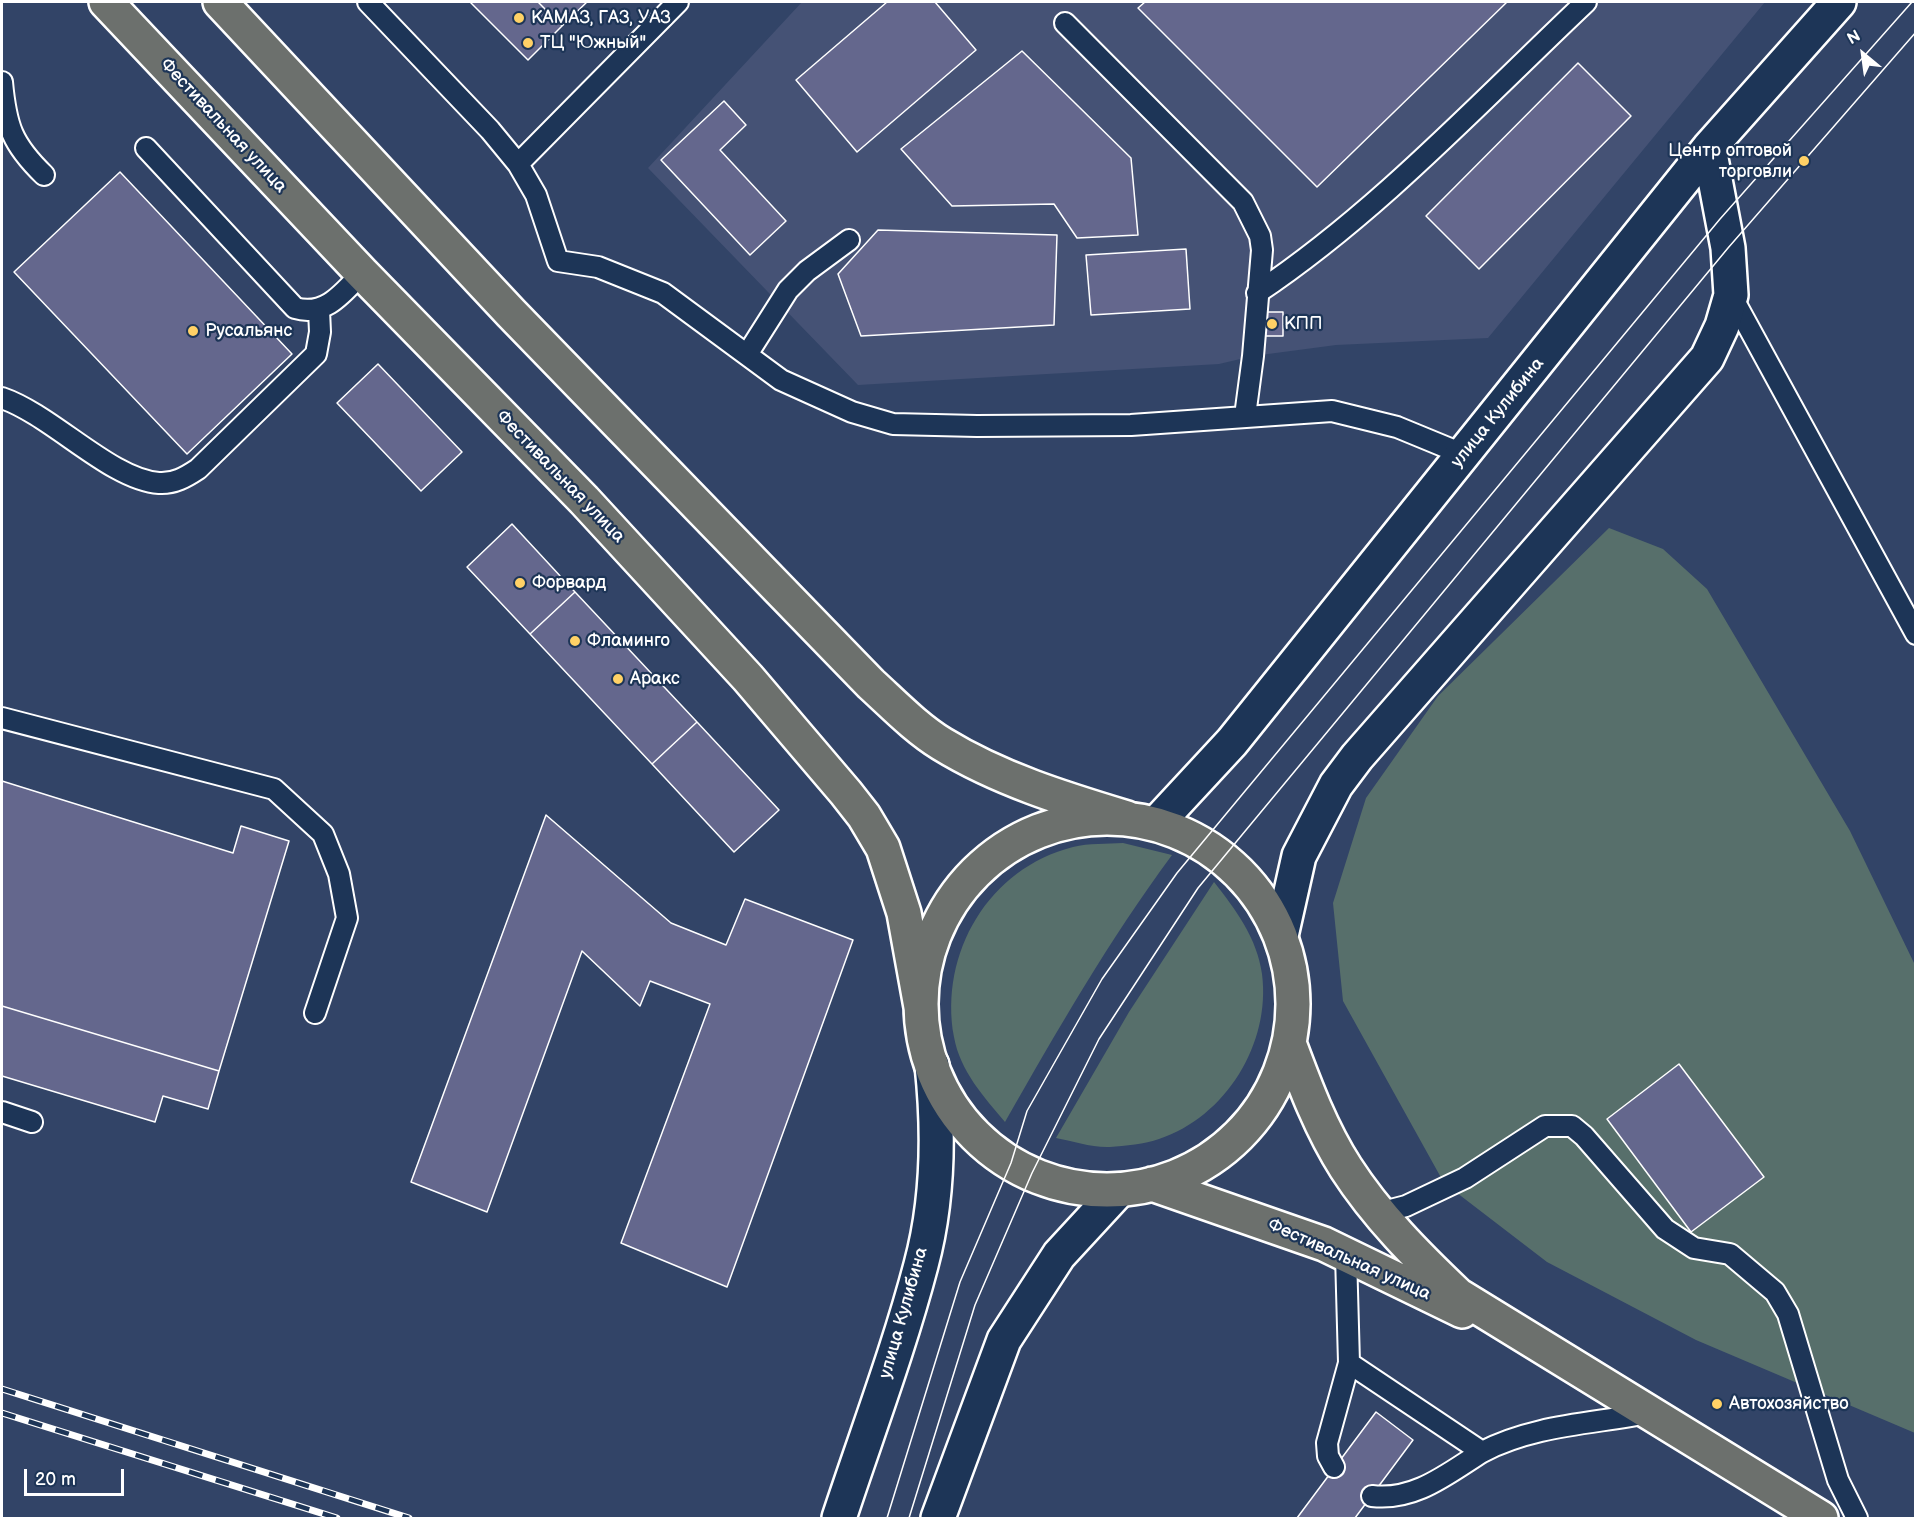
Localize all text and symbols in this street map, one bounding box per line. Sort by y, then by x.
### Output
place label: КАМАЗ, ГАЗ, УАЗ [531,7,671,29]
marker: КАМАЗ, ГАЗ, УАЗ [512,11,526,25]
north arrow [1833,24,1893,84]
text: N [1844,27,1864,49]
place label: ТЦ "Южный" [540,32,646,54]
marker: ТЦ "Южный" [521,36,535,50]
street label: Фестивальная улица [155,54,291,198]
place label: Центр оптовой торговли [1668,140,1792,182]
marker: Центр оптовой торговли [1797,154,1811,168]
place label: КПП [1284,313,1323,335]
marker: КПП [1265,317,1279,331]
place label: Русальянс [205,320,292,342]
marker: Русальянс [186,324,200,338]
street label: улица Кулибина [1447,354,1549,472]
street label: Фестивальная улица [491,406,629,548]
place label: Форвард [532,572,606,594]
marker: Форвард [513,576,527,590]
place label: Фламинго [587,630,670,652]
marker: Фламинго [568,634,582,648]
place label: Аракс [630,668,680,690]
marker: Аракс [611,672,625,686]
street label: Фестивальная улица [1264,1214,1434,1306]
street label: улица Кулибина [875,1245,933,1381]
place label: Автохозяйство [1729,1393,1849,1415]
marker: Автохозяйство [1710,1397,1724,1411]
scale bar [27,1457,128,1495]
text: 20 m [35,1469,76,1490]

